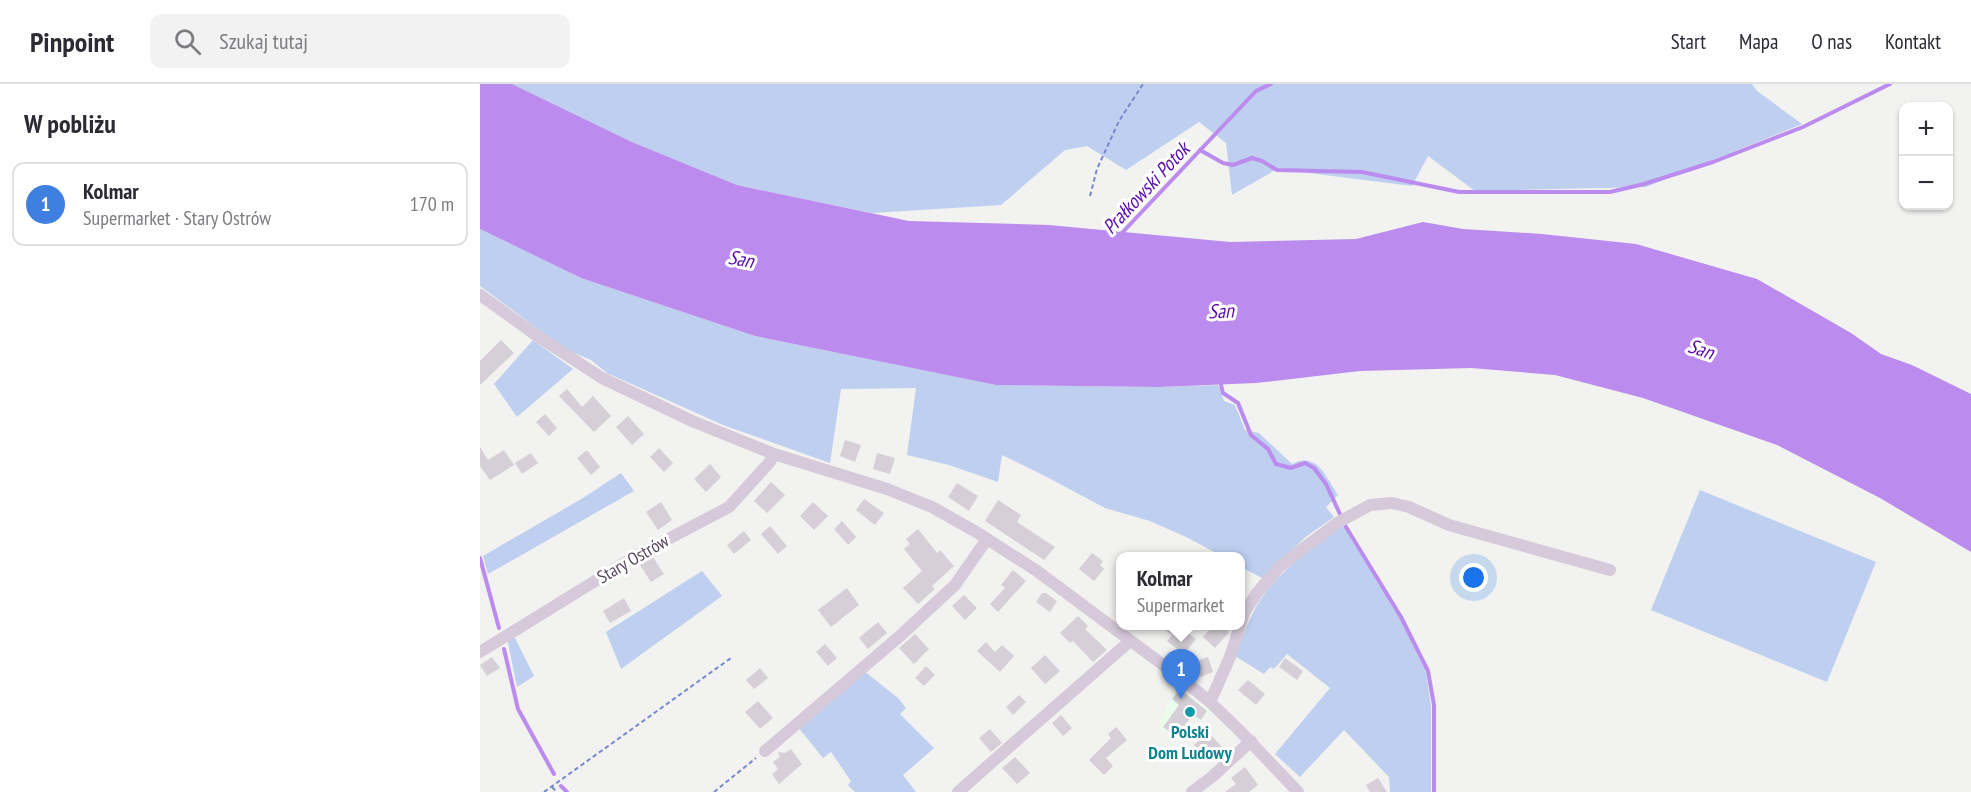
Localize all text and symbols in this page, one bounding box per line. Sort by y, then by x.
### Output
search box [150,14,570,68]
text: Pinpoint [30,23,114,60]
icon: search [171,25,204,58]
text: Szukaj tutaj [219,27,308,55]
text: Start [1671,28,1706,55]
text: Mapa [1739,28,1778,55]
text: O nas [1811,28,1852,55]
text: Kontakt [1885,28,1941,55]
map controls [1899,102,1953,210]
button: + [1899,102,1953,156]
text: W pobliżu [24,107,116,140]
water label: Prałkowski Potok [1097,135,1197,239]
button: − [1899,156,1953,210]
text: Kolmar [83,177,139,205]
text: 1 [41,191,50,217]
text: 170 m [410,191,454,217]
text: Supermarket · Stary Ostrów [83,205,271,231]
water label: San [726,244,757,274]
water label: San [1208,298,1235,324]
water label: San [1685,333,1718,366]
street label: Stary Ostrów [593,529,673,588]
popup [1116,552,1245,630]
your location [1459,563,1488,592]
text: Kolmar [1137,564,1193,592]
text: Supermarket [1137,592,1224,618]
pin: 1 [1162,650,1200,699]
marker: Polski Dom Ludowy [1183,705,1197,719]
place label: Polski Dom Ludowy [1148,720,1232,764]

